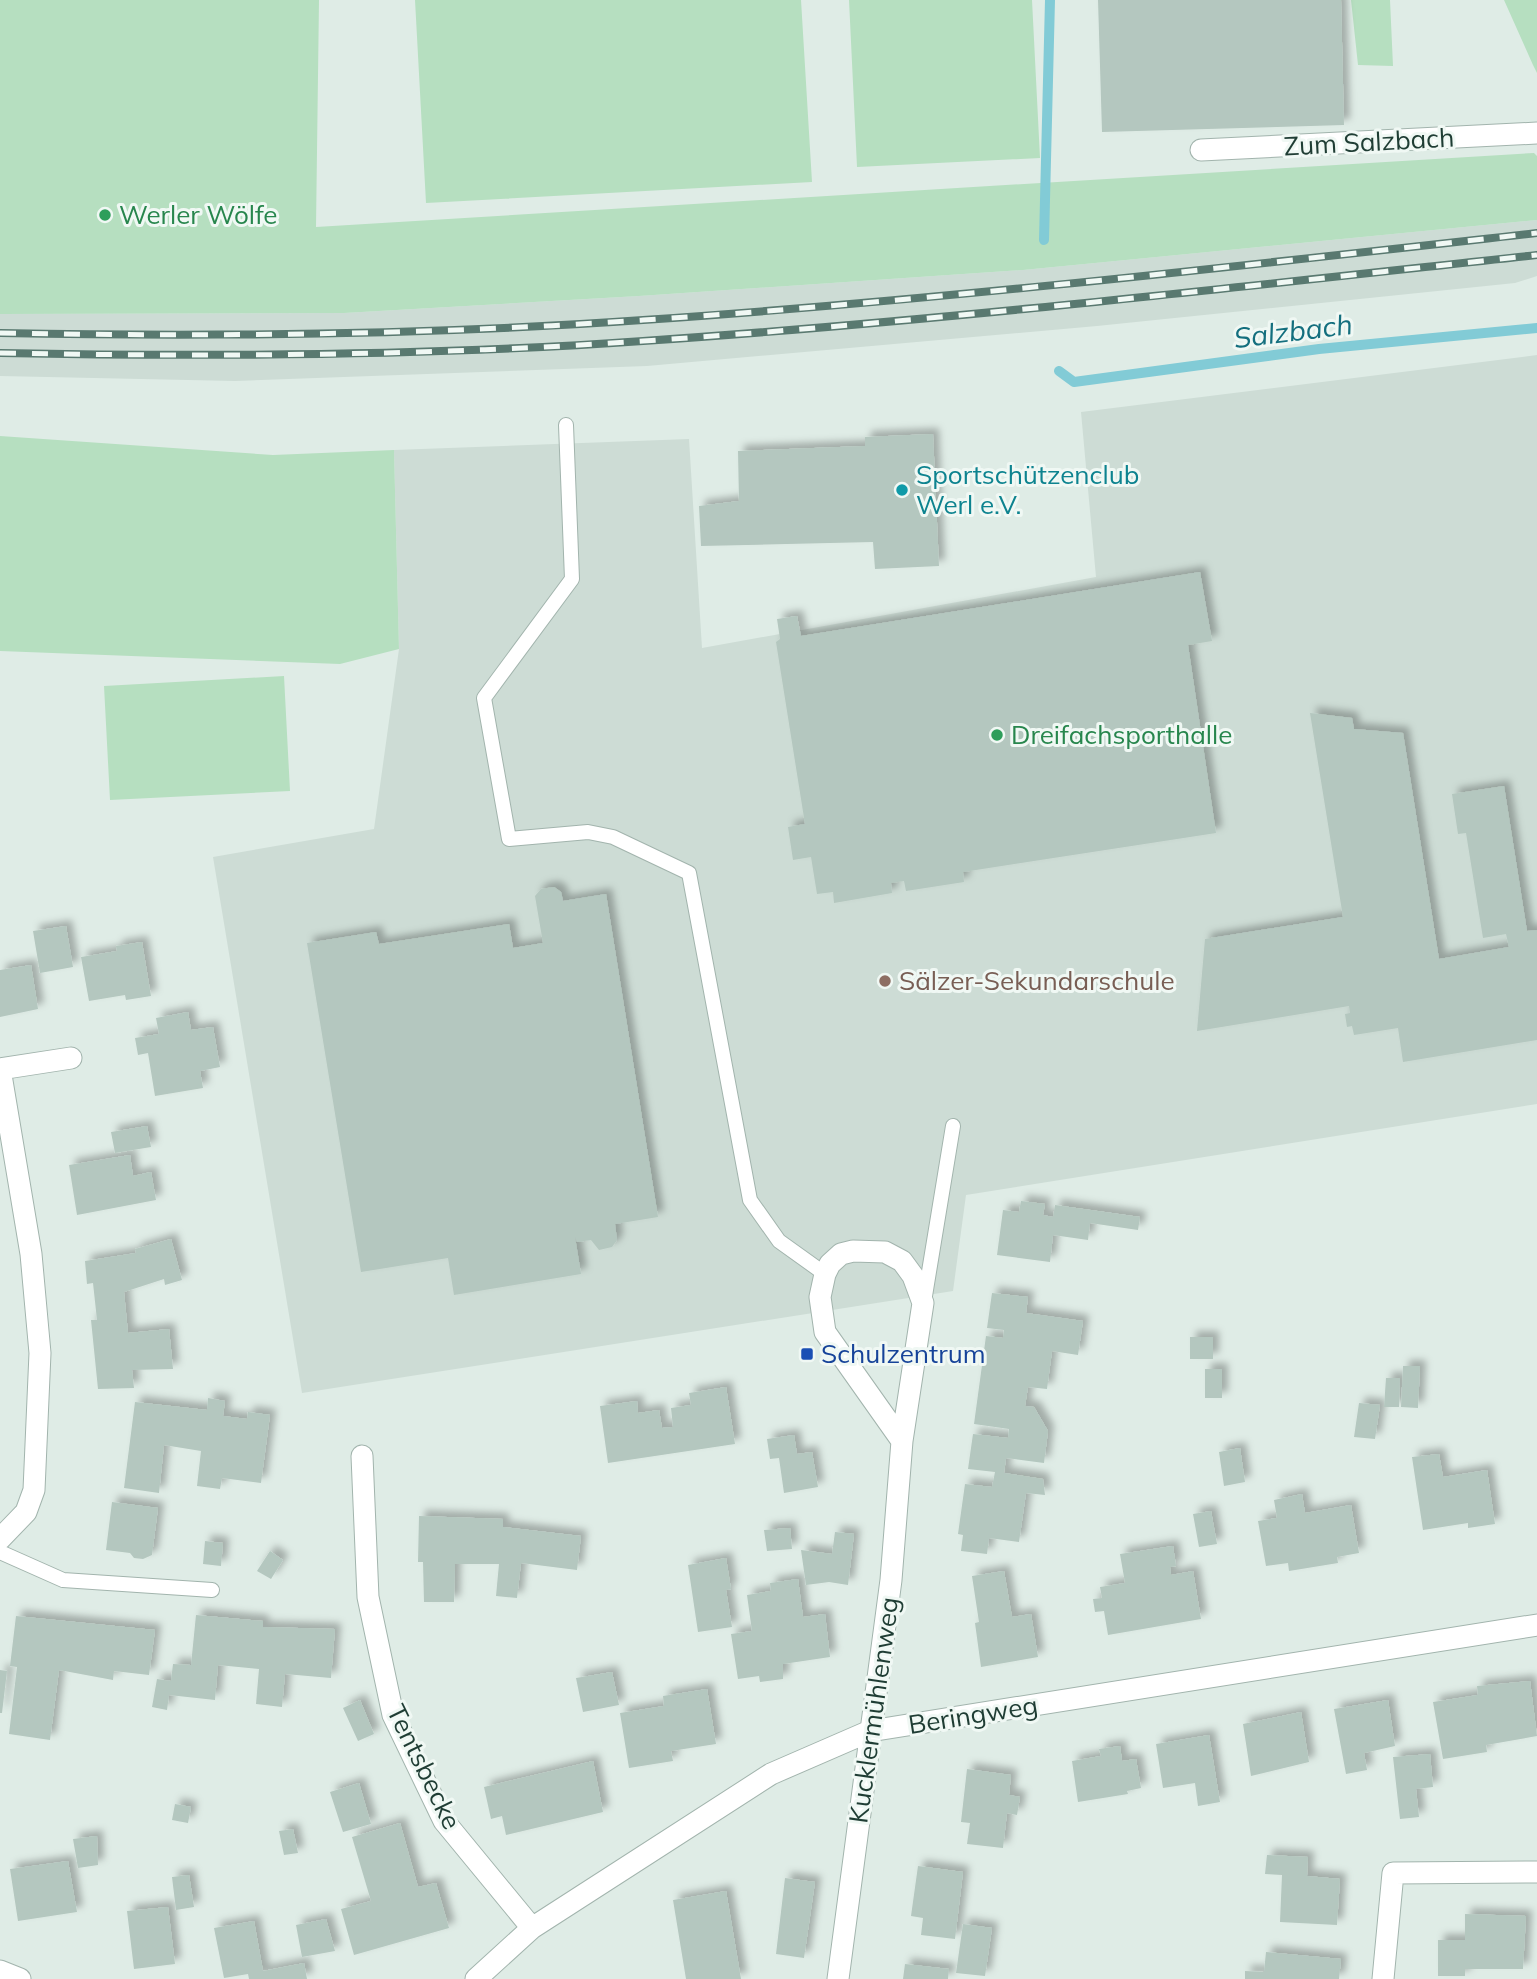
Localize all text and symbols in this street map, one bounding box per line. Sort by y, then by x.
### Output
street label: Zum Salzbach [1283,121,1455,162]
place label: Werler Wölfe [119,198,278,231]
marker: Werler Wölfe [97,207,113,223]
water label: Salzbach [1232,306,1354,355]
place label: Sportschützenclub Werl e.V. [916,458,1139,521]
marker: Sportschützenclub Werl e.V. [894,482,910,498]
place label: Dreifachsporthalle [1011,718,1232,751]
marker: Dreifachsporthalle [989,727,1005,743]
place label: Sälzer-Sekundarschule [899,964,1175,997]
marker: Sälzer-Sekundarschule [877,973,893,989]
place label: Schulzentrum [821,1337,985,1370]
marker: Schulzentrum [799,1346,815,1362]
street label: Kucklermühlenweg [841,1595,906,1825]
street label: Beringweg [906,1688,1040,1741]
street label: Tentsbecke [380,1699,469,1835]

